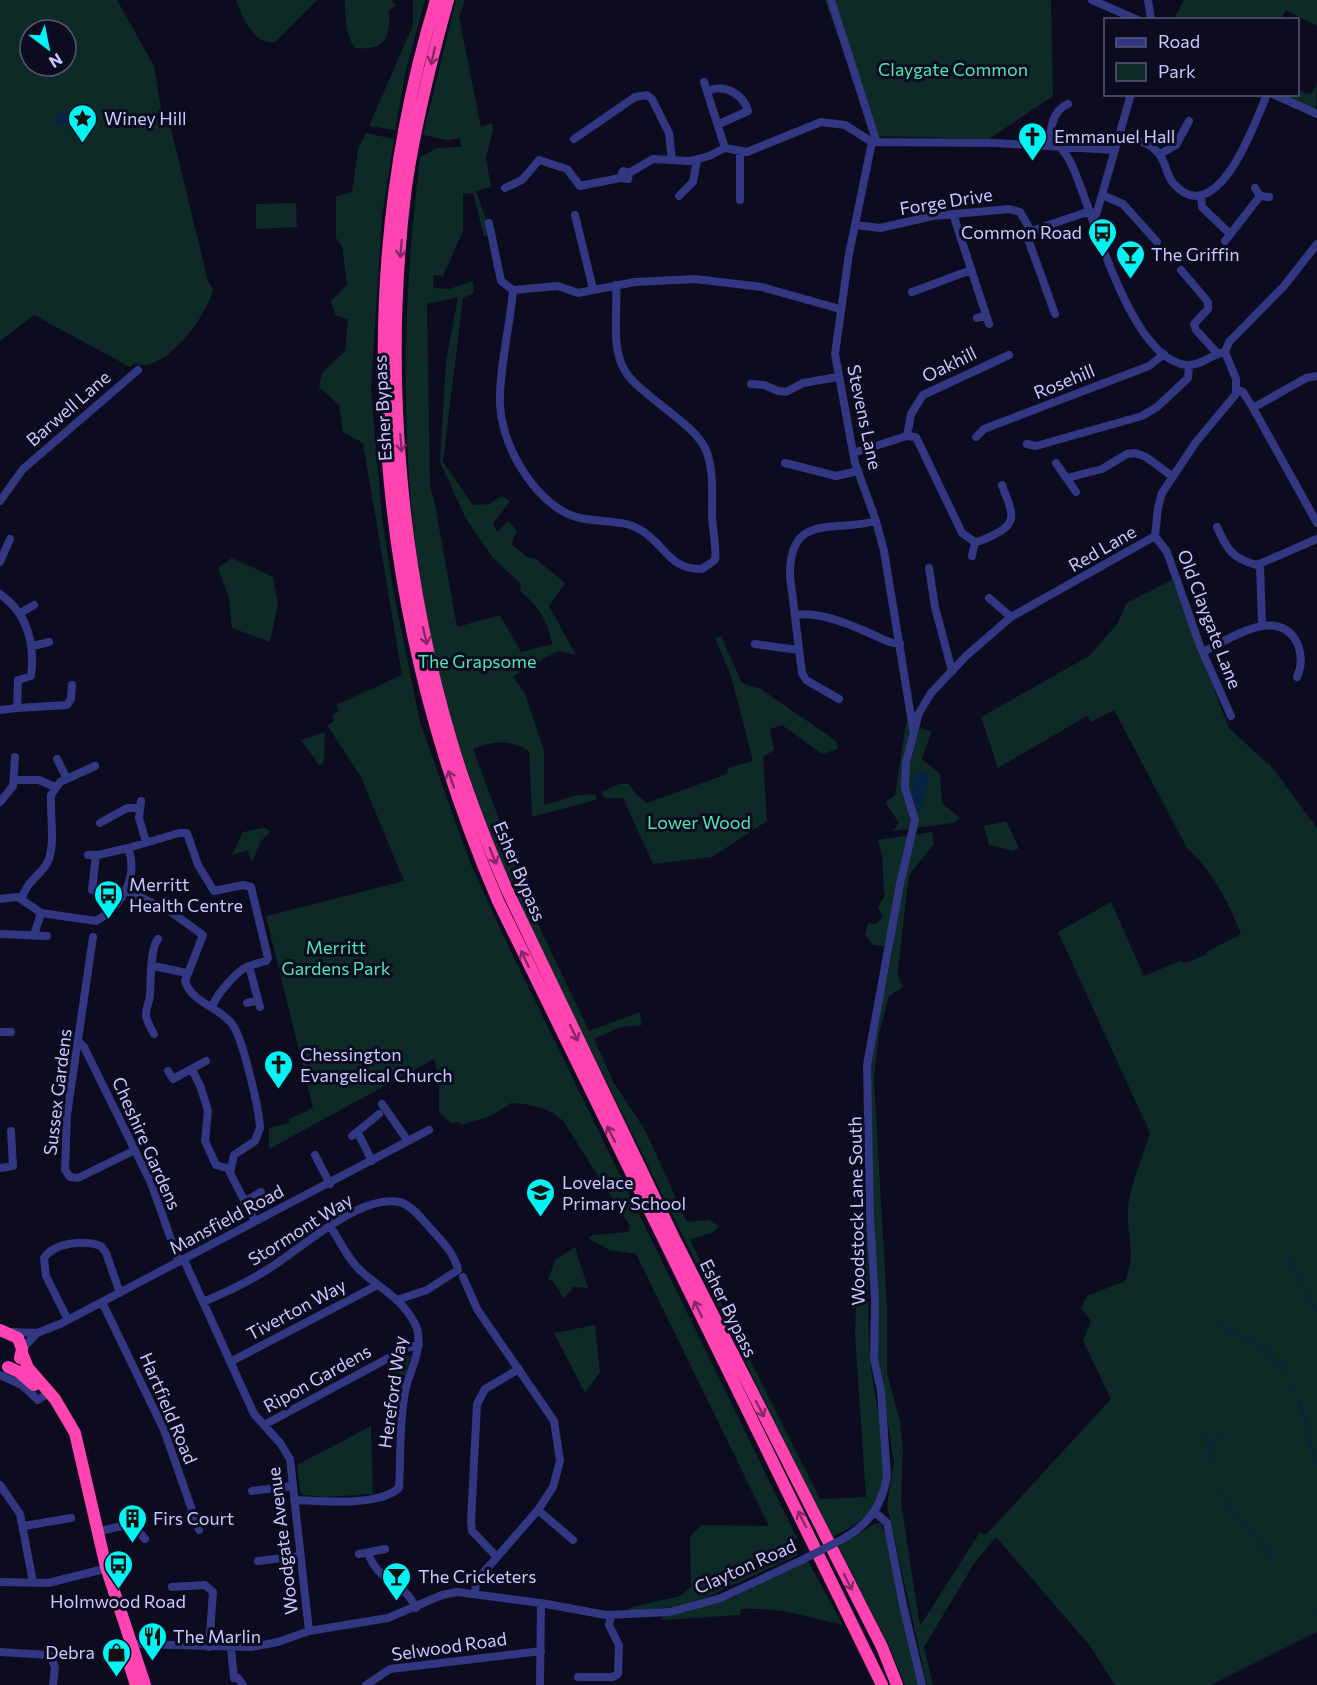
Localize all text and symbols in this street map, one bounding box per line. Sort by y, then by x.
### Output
north arrow [18,18,78,78]
legend [1104,18,1299,96]
text: Road [1158,30,1200,52]
one-way arrow [426,47,438,66]
text: N [46,50,66,72]
park label: Claygate Common [878,58,1028,80]
text: Park [1158,60,1196,82]
place icon: Winey Hill [67,102,99,144]
place label: Winey Hill [104,107,187,129]
church icon: Emmanuel Hall [1017,120,1049,162]
place label: Emmanuel Hall [1054,125,1175,147]
street label: Forge Drive [898,183,994,219]
bus stop icon: Common Road [1087,216,1119,258]
place label: Common Road [961,221,1082,243]
one-way arrow [395,238,406,258]
bar icon: The Griffin [1114,238,1146,280]
place label: The Griffin [1151,243,1240,265]
street label: Oakhill [918,341,980,387]
street label: Esher Bypass [368,354,396,462]
street label: Rosehill [1030,359,1098,403]
street label: Stevens Lane [843,362,887,472]
street label: Barwell Lane [22,366,114,450]
one-way arrow [395,433,406,453]
street label: Red Lane [1064,520,1140,576]
street label: Old Claygate Lane [1173,546,1247,692]
one-way arrow [420,627,432,646]
park label: The Grapsome [417,650,537,672]
one-way arrow [444,770,455,789]
park label: Lower Wood [647,811,751,833]
street label: Esher Bypass [489,818,551,924]
one-way arrow [488,846,499,865]
place label: Merritt Health Centre [129,873,243,916]
bus stop icon: Merritt Health Centre [92,878,124,920]
park label: Merritt Gardens Park [282,936,391,979]
one-way arrow [519,951,531,969]
one-way arrow [569,1024,581,1042]
street label: Sussex Gardens [38,1027,76,1157]
place label: Chessington Evangelical Church [300,1043,453,1086]
church icon: Chessington Evangelical Church [263,1048,295,1090]
street label: Cheshire Gardens [108,1073,186,1213]
street label: Woodstock Lane South [843,1116,869,1306]
one-way arrow [605,1126,617,1144]
place label: Lovelace Primary School [562,1171,686,1214]
school or university icon: Lovelace Primary School [525,1176,557,1218]
street label: Mansfield Road [165,1180,287,1258]
street label: Stormont Way [244,1188,356,1270]
street label: Esher Bypass [696,1255,762,1361]
street label: Tiverton Way [243,1274,349,1344]
one-way arrow [691,1300,703,1318]
street label: Hereford Way [373,1334,411,1450]
street label: Ripon Gardens [259,1339,375,1417]
street label: Hartfield Road [136,1349,202,1467]
one-way arrow [754,1399,766,1417]
street label: Woodgate Avenue [262,1466,302,1616]
building icon: Firs Court [116,1502,148,1544]
place label: Firs Court [153,1507,234,1529]
one-way arrow [796,1511,808,1528]
street label: Clayton Road [691,1534,799,1598]
bus stop icon: Holmwood Road [102,1548,134,1590]
bar icon: The Cricketers [381,1560,413,1602]
place label: The Cricketers [418,1565,536,1587]
one-way arrow [843,1573,855,1591]
place label: Holmwood Road [50,1590,186,1612]
restaurant icon: The Marlin [136,1620,168,1662]
place label: The Marlin [173,1625,261,1647]
street label: Selwood Road [390,1627,508,1665]
shop icon: Debra [100,1636,132,1678]
place label: Debra [45,1641,95,1663]

